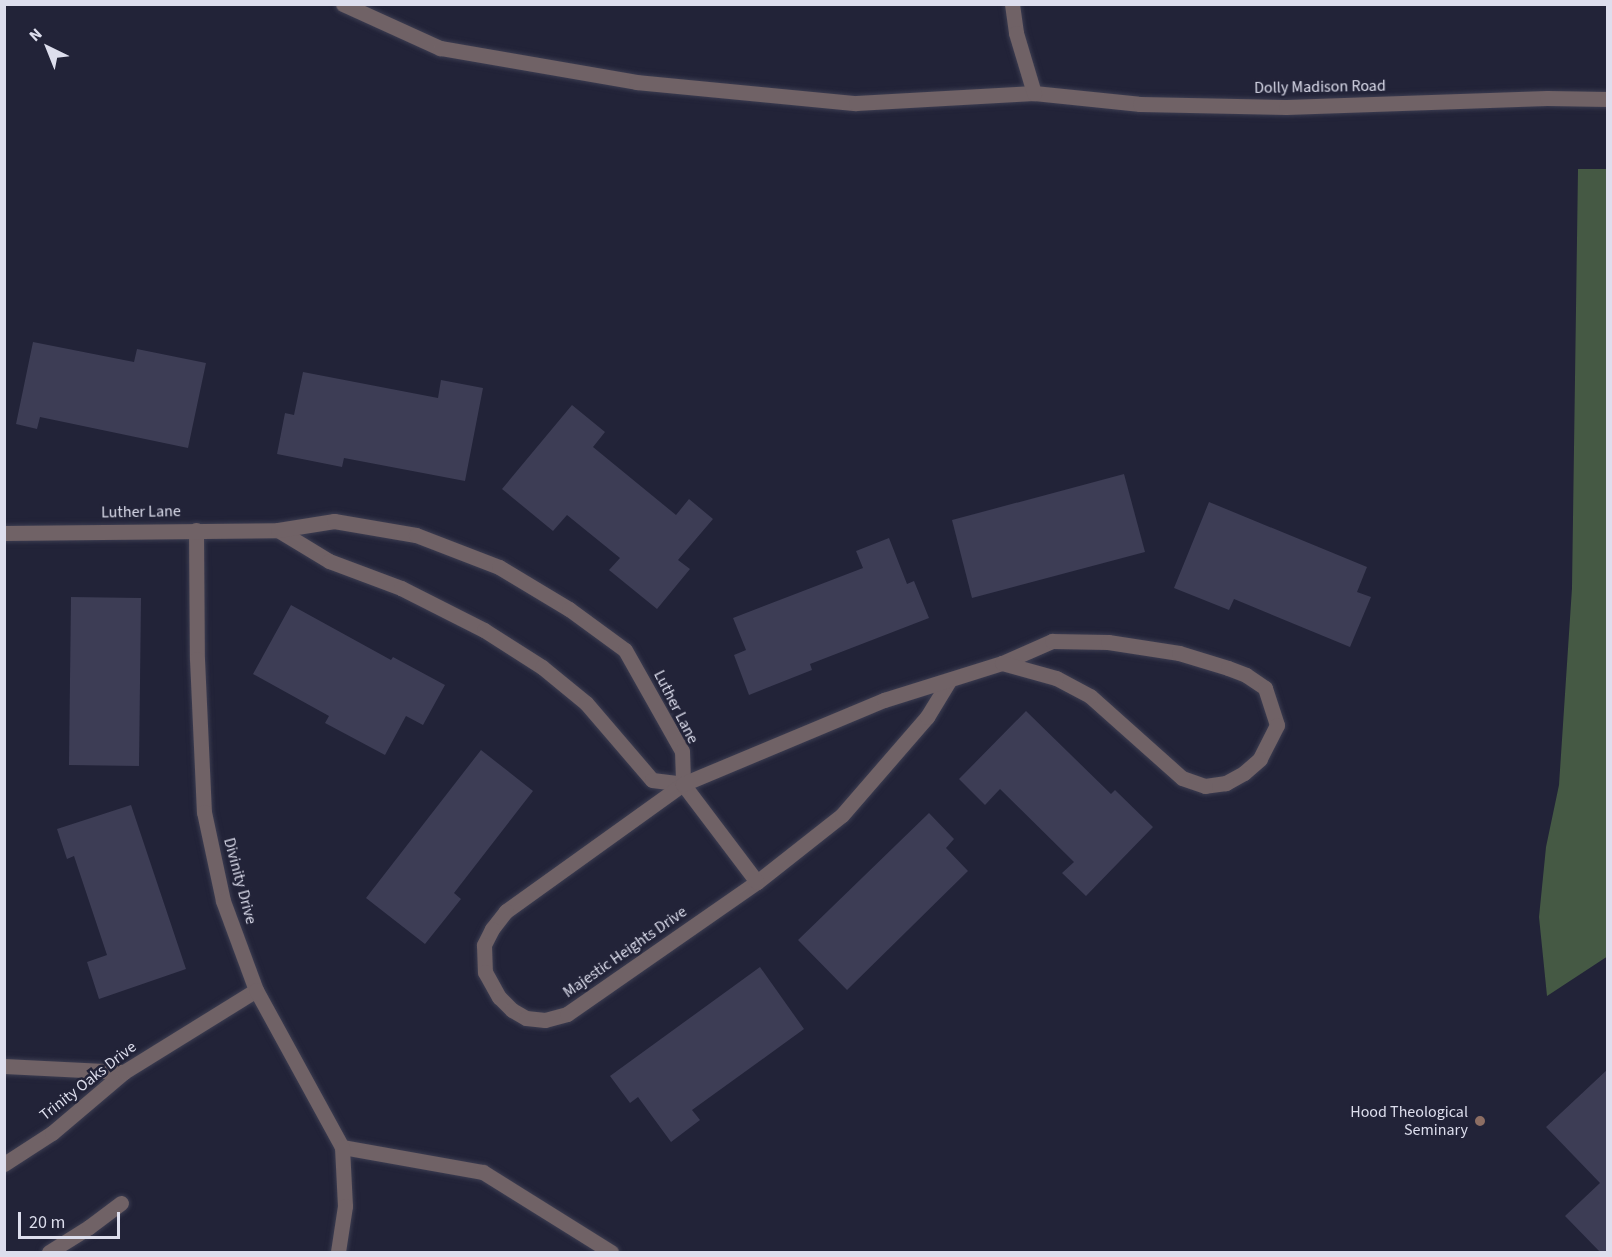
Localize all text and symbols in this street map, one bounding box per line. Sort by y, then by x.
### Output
north arrow [18,18,78,78]
text: N [24,23,47,47]
street label: Dolly Madison Road [1254,76,1386,98]
street label: Luther Lane [101,502,181,522]
street label: Luther Lane [649,667,703,747]
street label: Divinity Drive [219,836,261,926]
street label: Majestic Heights Drive [559,902,691,1002]
street label: Trinity Oaks Drive [36,1037,140,1125]
place label: Hood Theological Seminary [1350,1102,1468,1140]
marker: Hood Theological Seminary [1473,1114,1487,1128]
scale bar [21,1200,123,1238]
text: 20 m [29,1210,65,1235]

